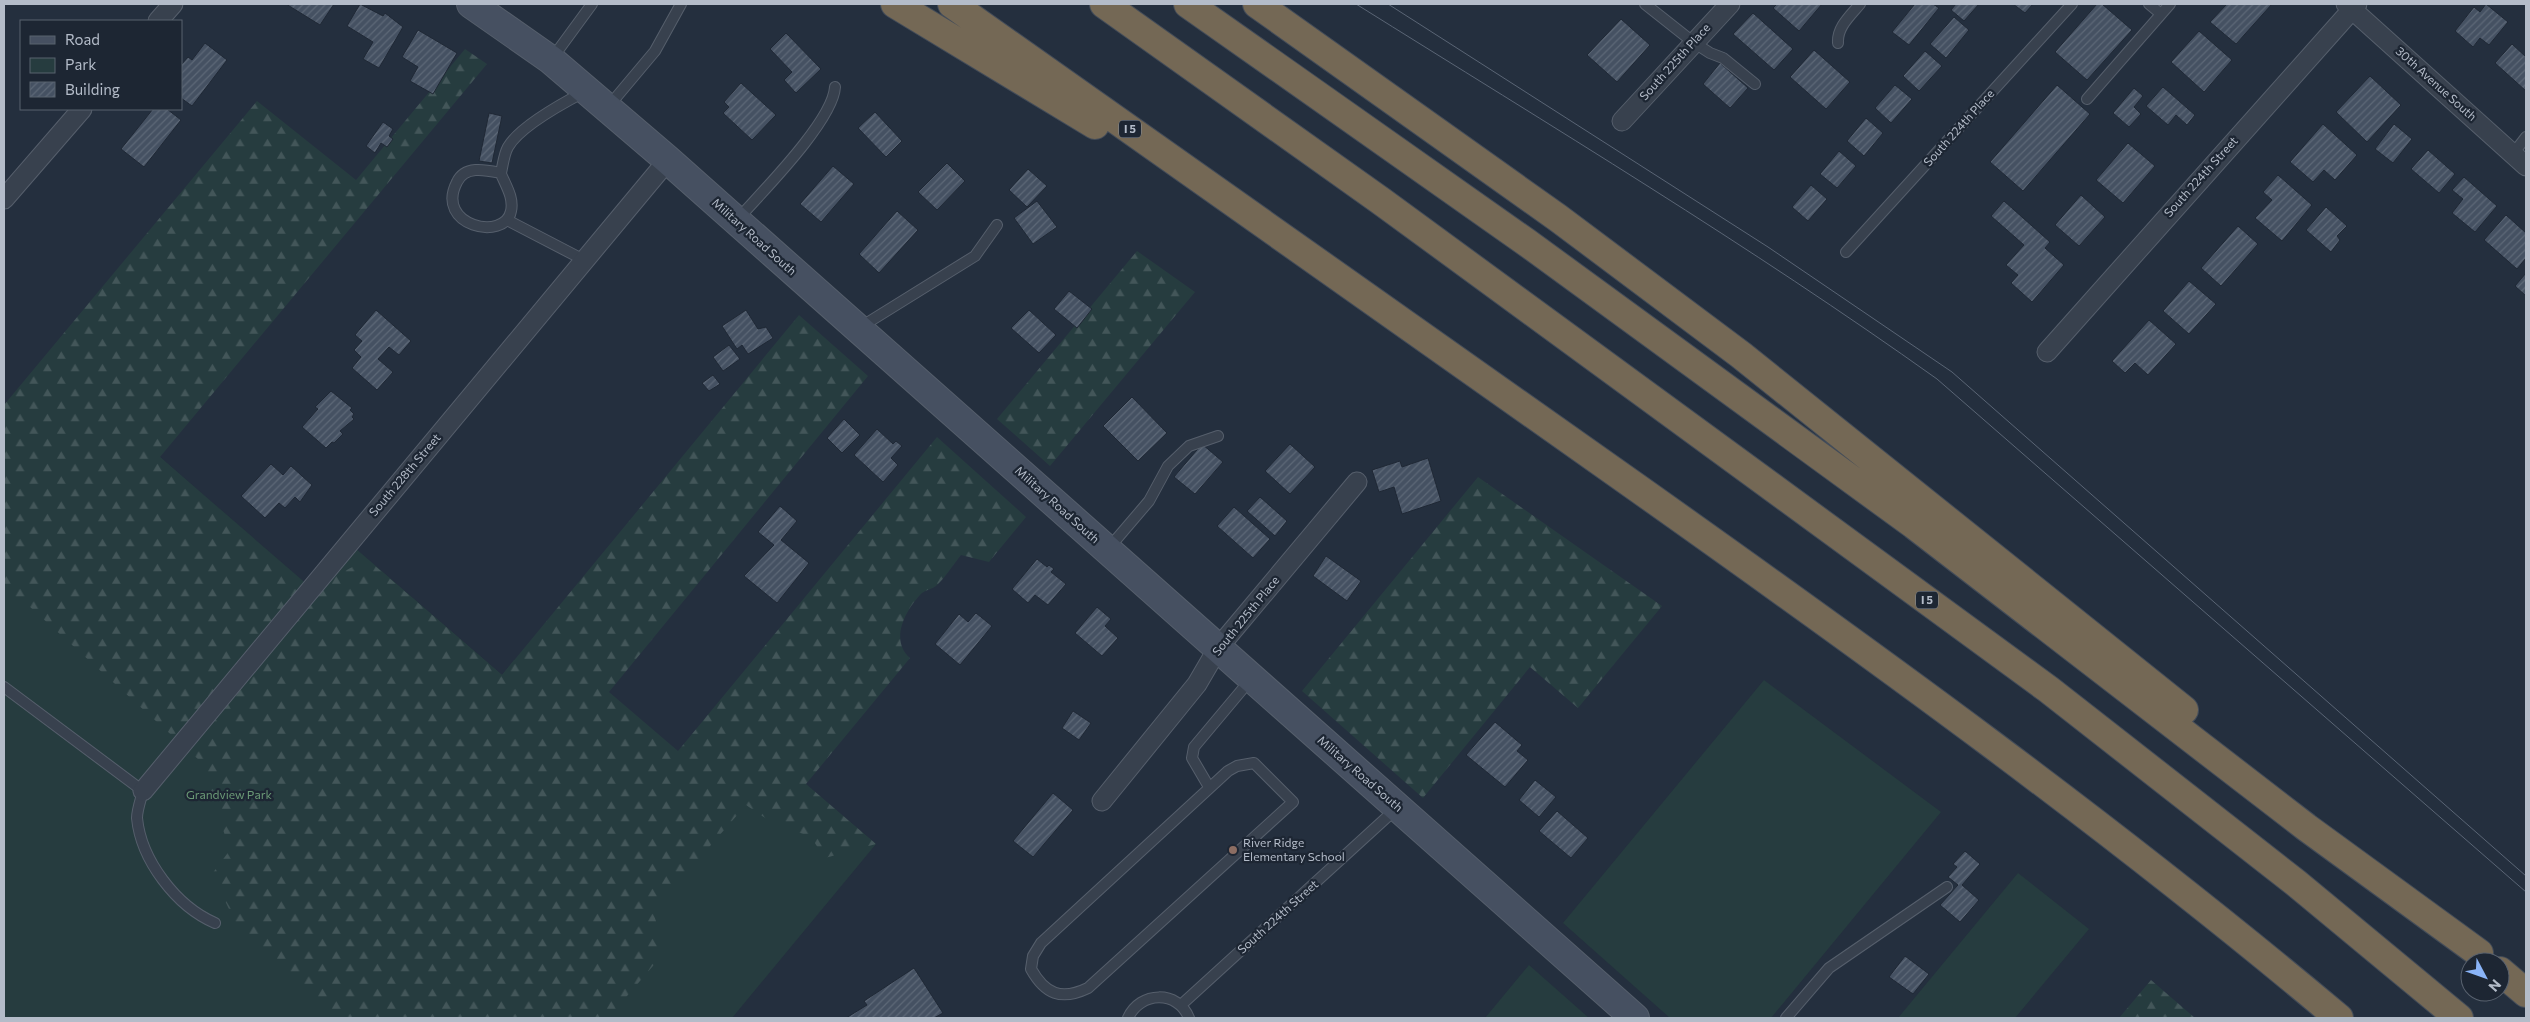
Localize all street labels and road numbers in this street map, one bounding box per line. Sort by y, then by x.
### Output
street label: South 225th Place [1636,20,1712,103]
street label: 30th Avenue South [2393,43,2480,123]
street label: South 224th Place [1920,86,1996,169]
road number: I 5 [1119,120,1141,138]
street label: South 224th Street [2160,133,2240,219]
street label: Military Road South [710,195,800,278]
street label: South 228th Street [366,430,443,519]
street label: Military Road South [1013,463,1103,546]
street label: South 225th Place [1209,573,1282,658]
road number: I 5 [1916,592,1938,608]
street label: Military Road South [1315,732,1406,814]
street label: South 224th Street [1234,876,1320,956]

